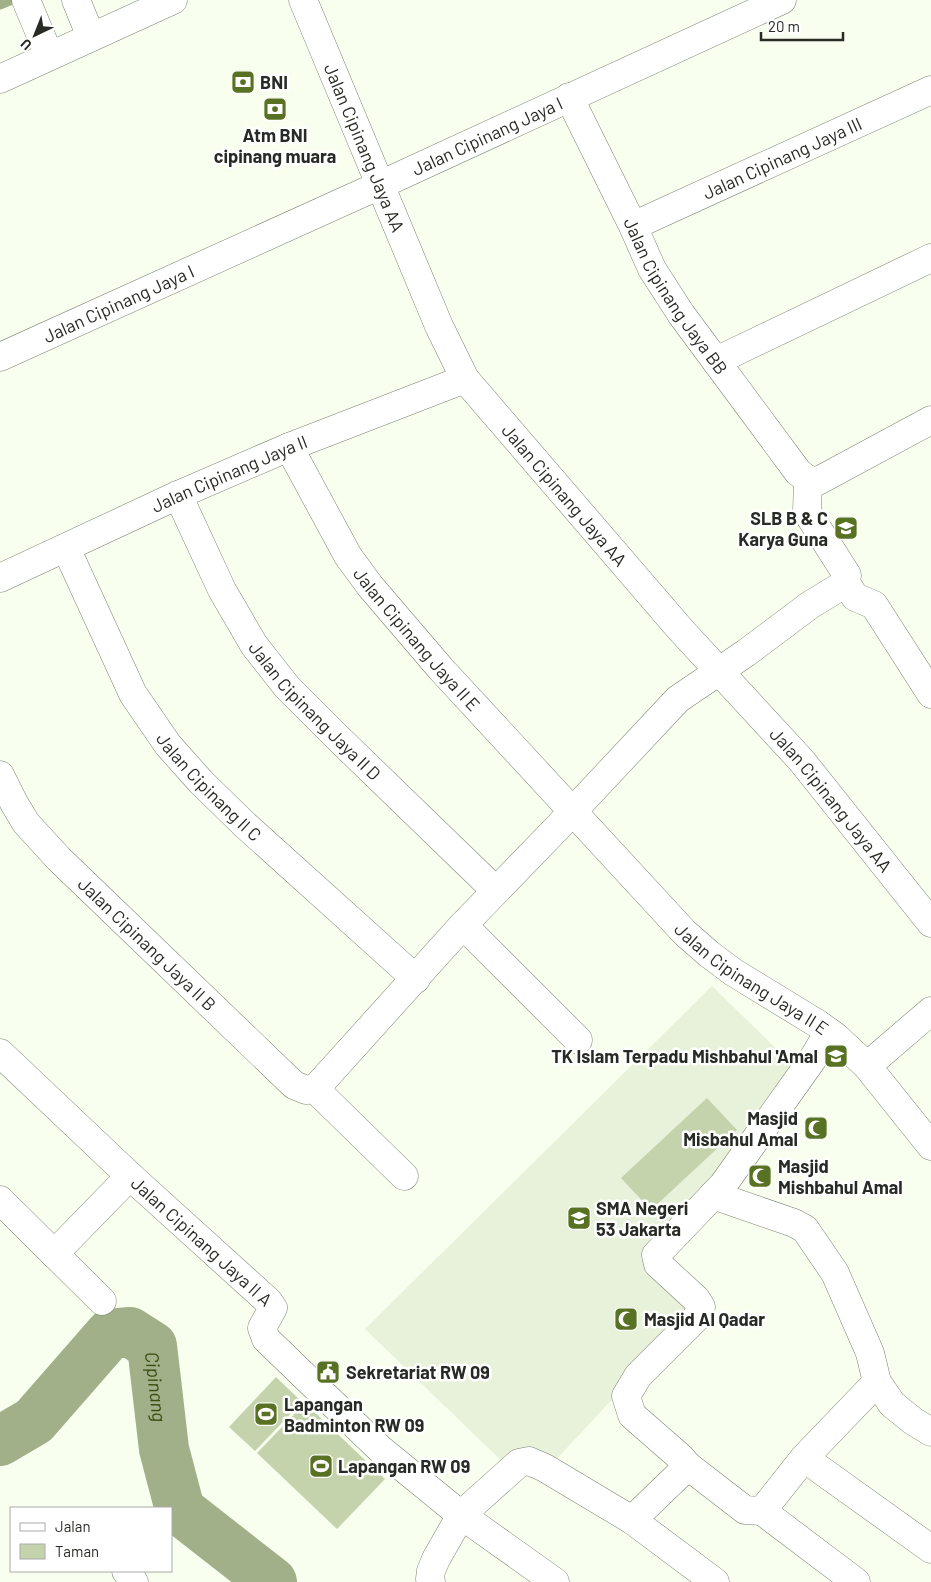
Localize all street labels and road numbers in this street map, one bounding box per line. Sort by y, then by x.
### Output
street label: Jalan Cipinang Jaya AA [320,60,410,235]
street label: Jalan Cipinang Jaya I [408,92,566,180]
street label: Jalan Cipinang Jaya III [699,112,865,204]
street label: Jalan Cipinang Jaya BB [619,213,733,378]
street label: Jalan Cipinang Jaya I [40,260,197,347]
street label: Jalan Cipinang Jaya AA [497,419,632,570]
street label: Jalan Cipinang Jaya II [148,430,310,517]
street label: Jalan Cipinang Jaya II E [349,563,485,715]
street label: Jalan Cipinang Jaya II D [244,637,386,784]
street label: Jalan Cipinang Jaya AA [765,723,897,876]
street label: Jalan Cipinang II C [152,728,266,845]
street label: Jalan Cipinang Jaya II B [74,873,221,1015]
street label: Jalan Cipinang Jaya II E [670,918,833,1039]
street label: Jalan Cipinang Jaya II A [127,1172,277,1311]

